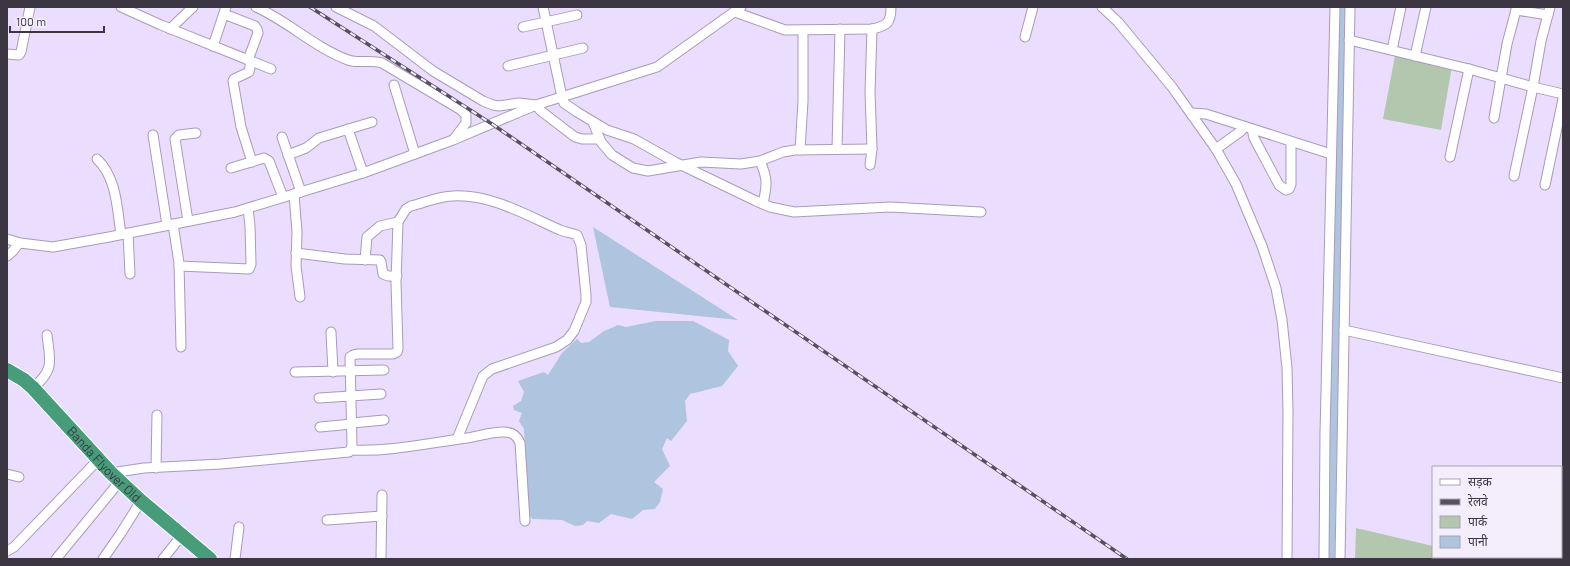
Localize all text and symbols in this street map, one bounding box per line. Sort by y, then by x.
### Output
scale bar [10,8,104,34]
text: 100 m [16,14,46,28]
street label: Banda Flyover Old [64,423,145,505]
legend [1432,466,1562,558]
text: सड़क [1468,474,1493,489]
text: रेलवे [1468,494,1488,508]
text: पार्क [1468,514,1488,528]
text: पानी [1468,534,1489,548]

